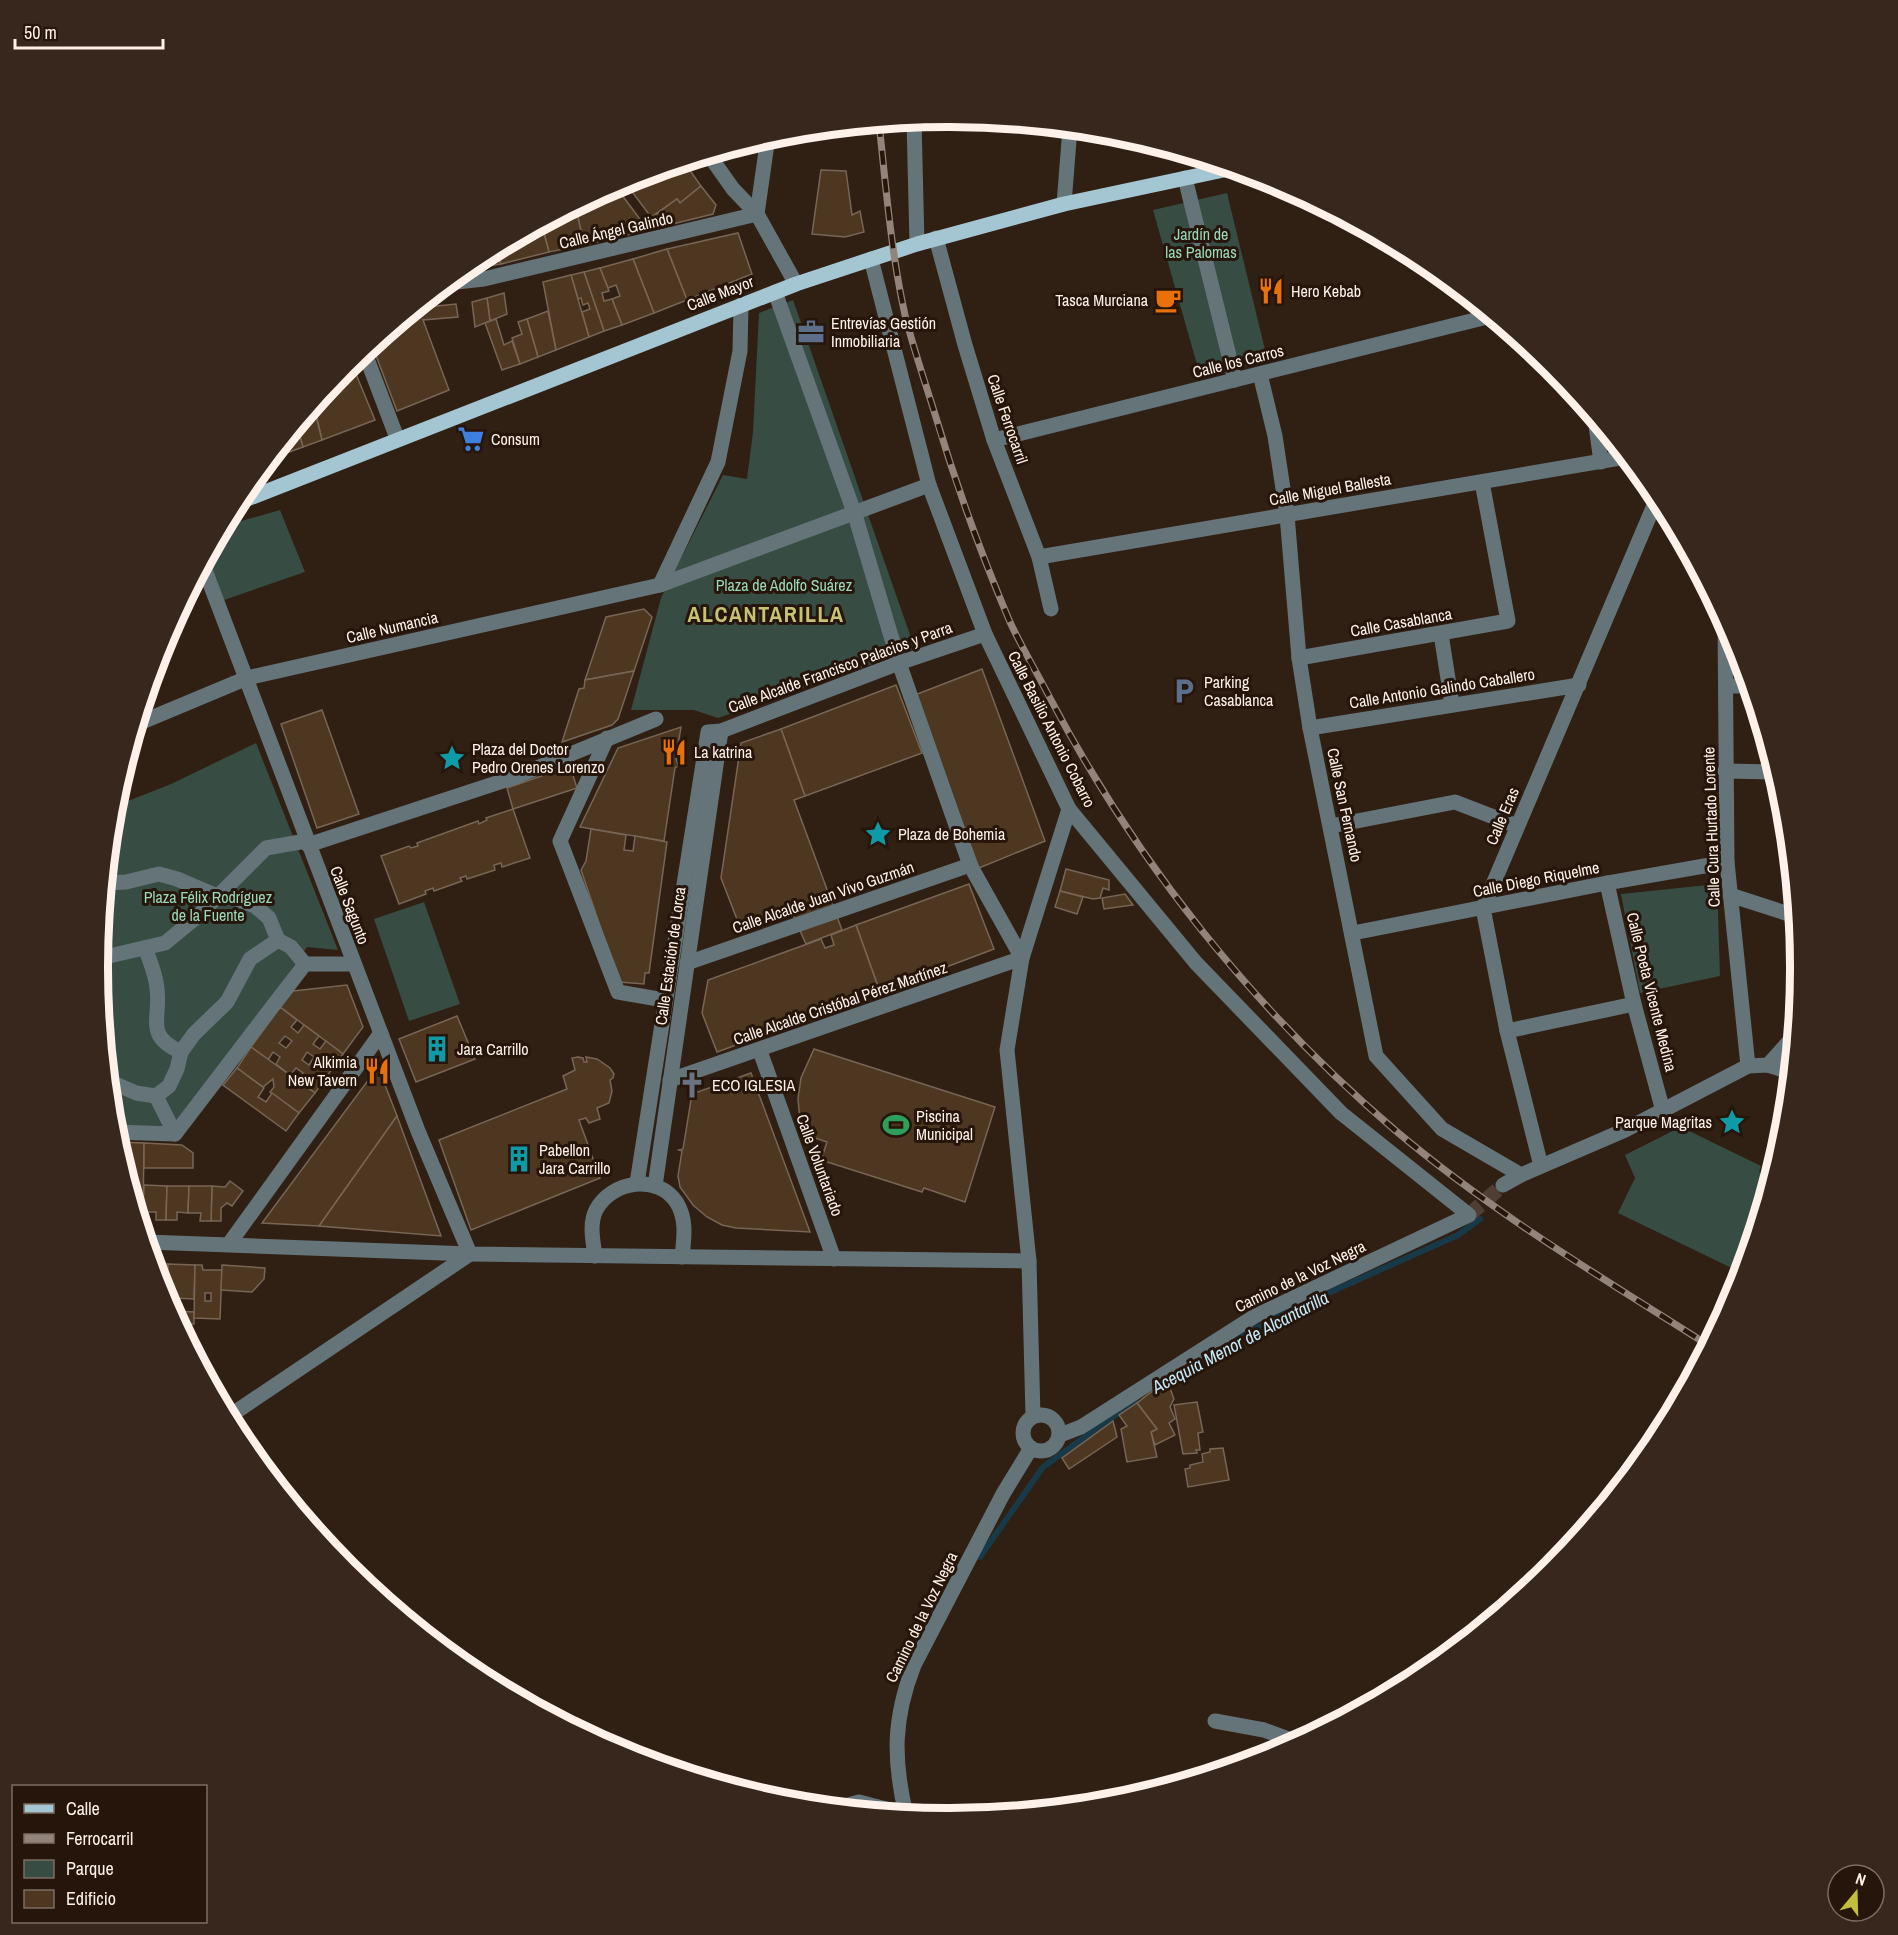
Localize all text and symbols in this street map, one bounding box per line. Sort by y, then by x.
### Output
scale bar [15,12,164,50]
text: 50 m [24,20,57,45]
street label: Calle Ángel Galindo [557,206,675,254]
park label: Jardín de las Palomas [1165,223,1237,263]
street label: Calle Mayor [683,270,757,316]
restaurant icon: Hero Kebab [1256,276,1286,306]
place label: Hero Kebab [1291,280,1361,302]
cafe icon: Tasca Murciana [1153,285,1183,315]
place label: Tasca Murciana [1055,289,1149,311]
place label: Entrevías Gestión Inmobiliaria [831,312,936,352]
office icon: Entrevías Gestión Inmobiliaria [796,317,826,347]
street label: Calle los Carros [1190,339,1286,383]
street label: Calle Ferrocarril [982,371,1034,467]
supermarket icon: Consum [456,424,486,454]
place label: Consum [491,428,540,450]
street label: Calle Miguel Ballesta [1267,467,1393,511]
park label: Plaza de Adolfo Suárez [716,574,853,596]
district label: ALCANTARILLA [688,599,844,629]
street label: Calle Casablanca [1348,602,1454,642]
street label: Calle Numancia [344,606,441,648]
street label: Calle Alcalde Francisco Palacios y Parra [725,616,956,718]
street label: Calle Basilio Antonio Cobarro [1003,647,1101,811]
street label: Calle Antonio Galindo Caballero [1348,662,1536,714]
place label: Parking Casablanca [1204,671,1274,711]
parking icon: Parking Casablanca [1169,676,1199,706]
restaurant icon: La katrina [659,737,689,767]
place label: Plaza del Doctor Pedro Orenes Lorenzo [472,738,605,778]
place label: La katrina [694,741,753,763]
place icon: Plaza del Doctor Pedro Orenes Lorenzo [437,743,467,773]
street label: Calle San Fernando [1322,746,1368,864]
street label: Calle Cura Hurtado Lorente [1697,746,1725,908]
street label: Calle Eras [1480,784,1524,848]
place icon: Plaza de Bohemia [863,819,893,849]
place label: Plaza de Bohemia [898,823,1006,845]
street label: Calle Alcalde Juan Vivo Guzmán [729,856,917,938]
street label: Calle Diego Riquelme [1471,856,1601,902]
street label: Calle Sagunto [325,863,375,947]
street label: Calle Estación de Lorca [649,885,691,1027]
park label: Plaza Félix Rodríguez de la Fuente [144,886,273,926]
street label: Calle Poeta Vicente Medina [1622,910,1683,1074]
street label: Calle Alcalde Cristóbal Pérez Martínez [730,956,950,1050]
building icon: Jara Carrillo [422,1034,452,1064]
place label: Jara Carrillo [457,1038,528,1060]
place label: Alkimia New Tavern [288,1051,358,1091]
restaurant icon: Alkimia New Tavern [362,1056,392,1086]
church icon: ECO IGLESIA [677,1070,707,1100]
place label: ECO IGLESIA [712,1074,795,1096]
place label: Piscina Municipal [916,1105,973,1145]
place icon: Parque Magritas [1717,1107,1747,1137]
sports icon: Piscina Municipal [881,1110,911,1140]
street label: Calle Voluntariado [791,1111,849,1219]
place label: Parque Magritas [1615,1111,1712,1133]
place label: Pabellon Jara Carrillo [539,1139,610,1179]
building icon: Pabellon Jara Carrillo [504,1144,534,1174]
street label: Camino de la Voz Negra [1231,1234,1370,1317]
water label: Acequia Menor de Alcantarilla [1146,1285,1333,1400]
street label: Camino de la Voz Negra [880,1547,963,1686]
legend [12,1785,207,1923]
text: Calle [66,1796,100,1821]
text: Ferrocarril [66,1826,133,1851]
text: Parque [66,1856,114,1881]
north arrow [1826,1863,1886,1923]
text: N [1853,1867,1869,1891]
text: Edificio [66,1886,116,1911]

